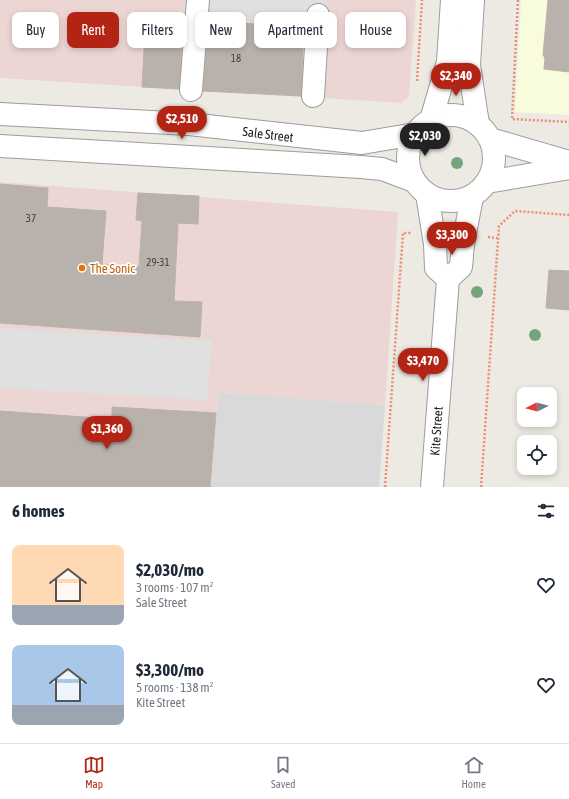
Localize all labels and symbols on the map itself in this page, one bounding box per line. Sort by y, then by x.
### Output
house number: 18 [231,52,241,64]
pin: $2,340 [423,63,489,97]
pin: $2,510 [149,106,215,140]
pin: $2,030 [392,123,458,157]
street label: Sale Street [242,124,294,145]
house number: 37 [26,212,36,224]
pin: $3,300 [419,222,485,256]
house number: 29-31 [146,256,170,268]
place label: The Sonic [90,261,135,276]
marker: The Sonic [77,263,87,273]
pin: $3,470 [390,348,456,382]
north arrow [517,387,557,427]
street label: Kite Street [427,406,446,456]
pin: $1,360 [74,416,140,450]

